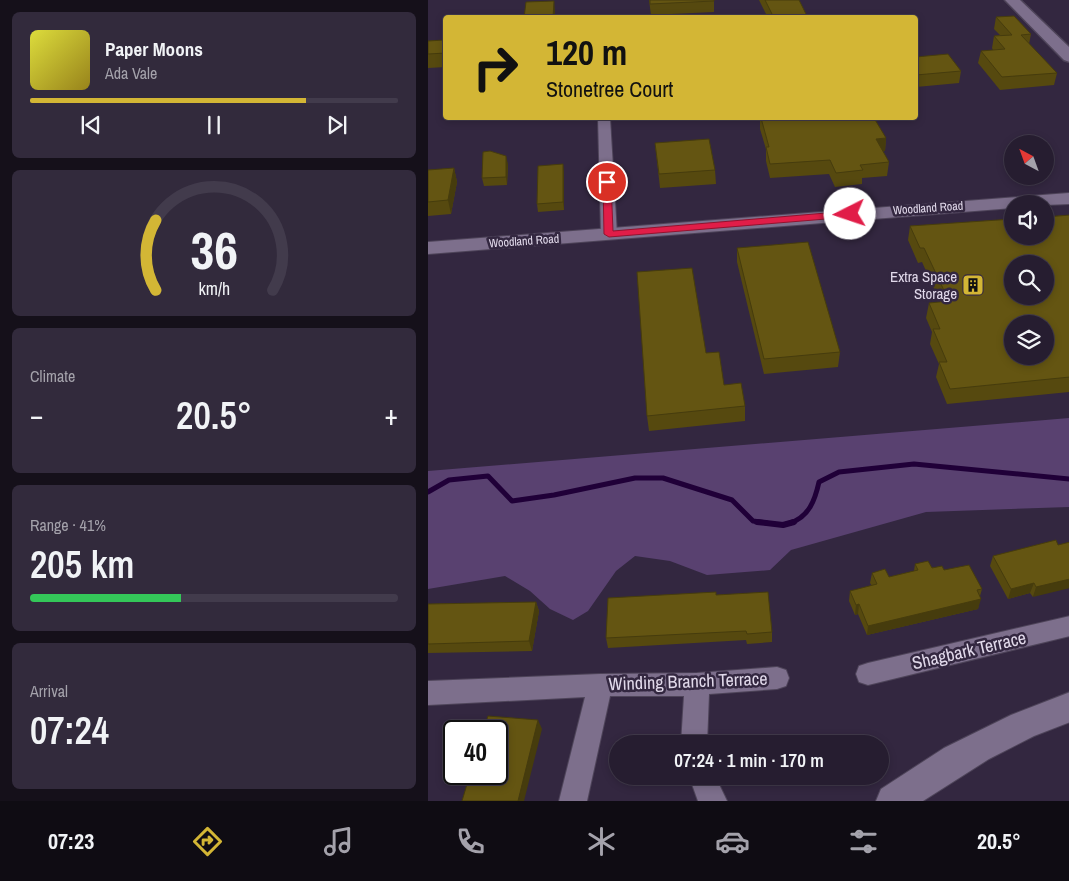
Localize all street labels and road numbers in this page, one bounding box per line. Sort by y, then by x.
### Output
street label: Woodland Road [892,198,964,218]
street label: Woodland Road [488,231,560,251]
street label: Shagbark Terrace [910,625,1028,675]
street label: Winding Branch Terrace [608,666,768,696]

